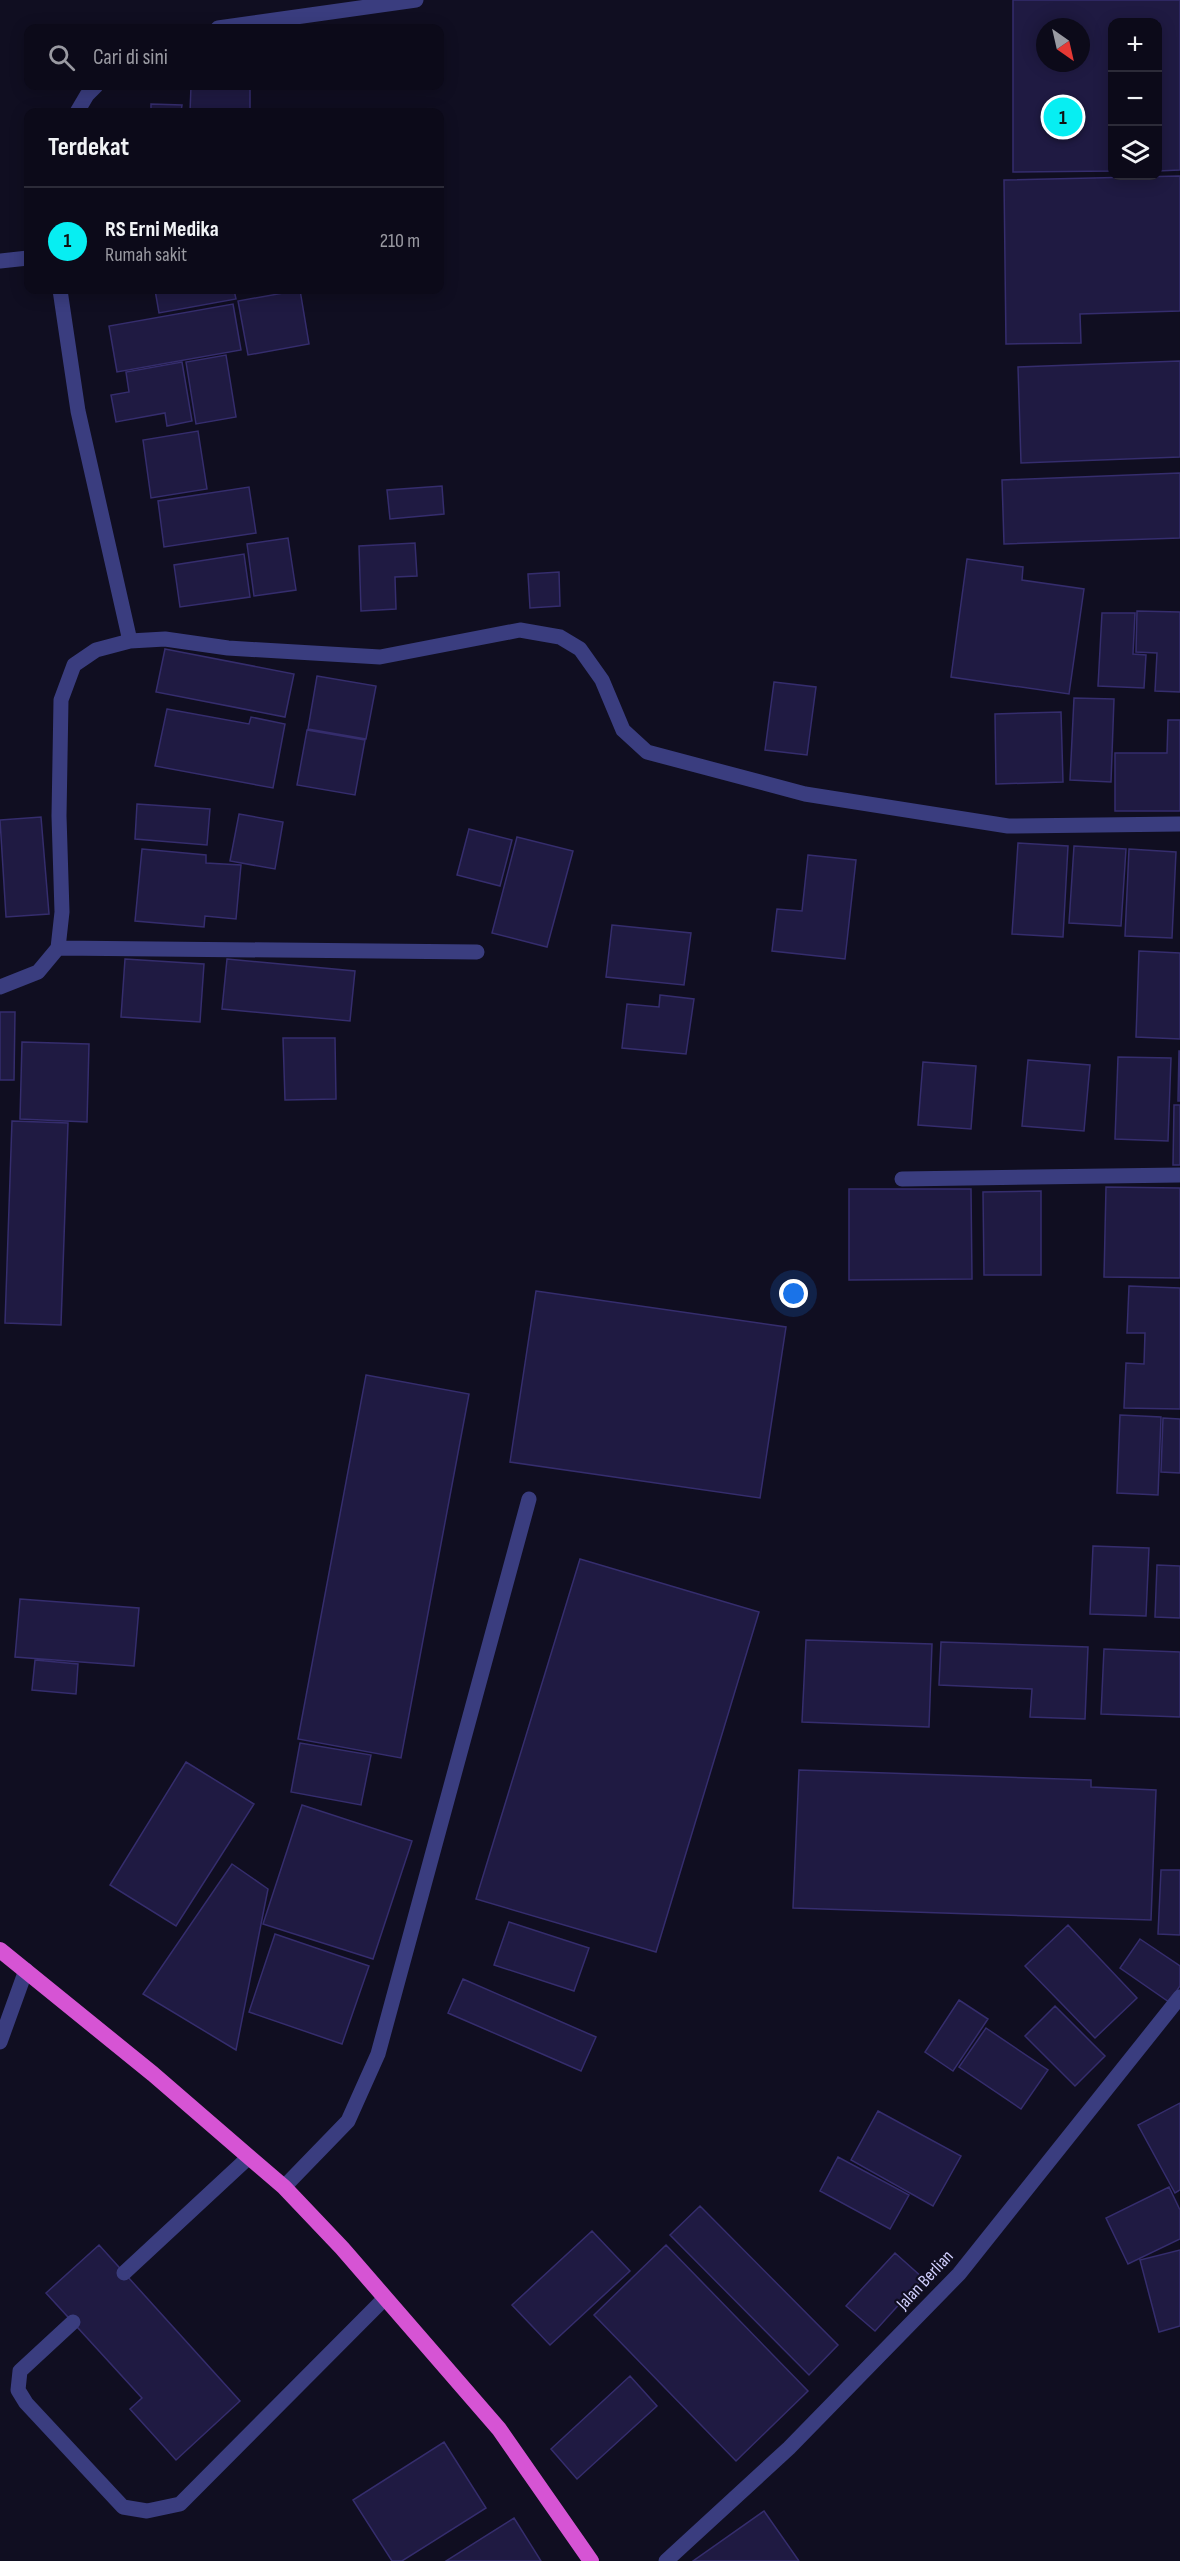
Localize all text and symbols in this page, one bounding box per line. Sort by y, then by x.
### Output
north arrow [1036,18,1090,72]
map controls [1108,18,1162,180]
button: + [1108,18,1162,72]
search box [24,24,444,90]
icon: search [45,41,78,74]
text: Cari di sini [93,44,168,71]
button: − [1108,72,1162,126]
pin: 1 [1044,94,1082,140]
button: layers [1108,126,1162,180]
text: Terdekat [48,132,129,163]
text: RS Erni Medika [105,216,219,243]
text: 1 [64,229,71,253]
text: 210 m [380,229,420,253]
text: Rumah sakit [105,243,187,267]
your location [779,1279,808,1308]
street label: Jalan Berlian [892,2246,958,2315]

